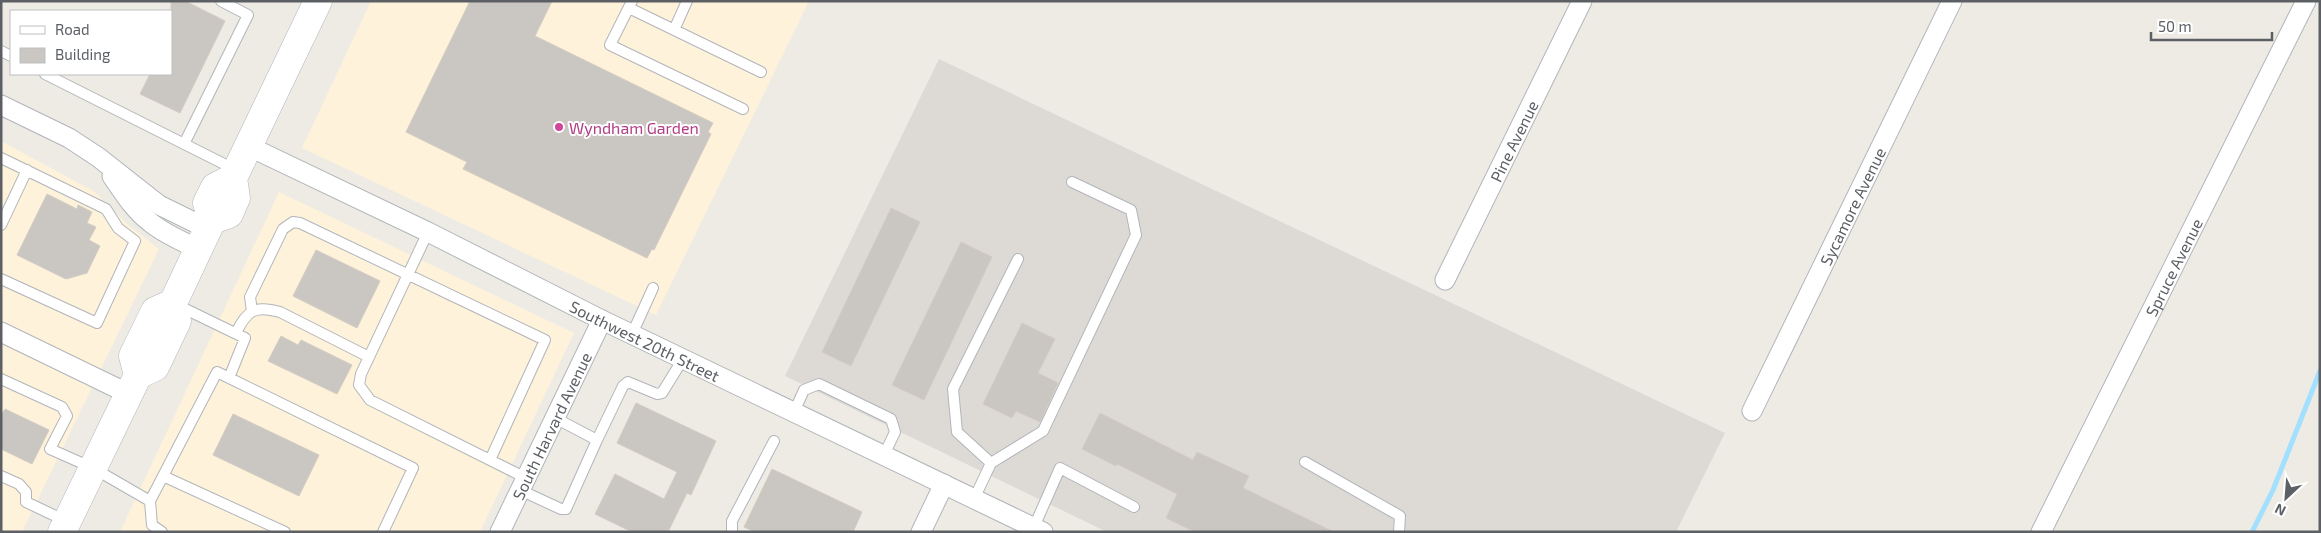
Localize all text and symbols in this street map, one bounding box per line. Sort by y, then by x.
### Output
legend [10,10,172,75]
scale bar [2151,10,2272,42]
text: 50 m [2158,17,2192,35]
text: Road [55,20,90,38]
text: Building [55,45,111,63]
street label: Pine Avenue [1485,97,1541,185]
place label: Wyndham Garden [569,118,699,137]
marker: Wyndham Garden [553,121,565,133]
street label: Sycamore Avenue [1815,144,1889,268]
street label: Spruce Avenue [2141,215,2206,319]
street label: Southwest 20th Street [567,296,723,385]
street label: South Harvard Avenue [508,349,595,503]
north arrow [2261,473,2311,523]
text: N [2272,500,2288,520]

